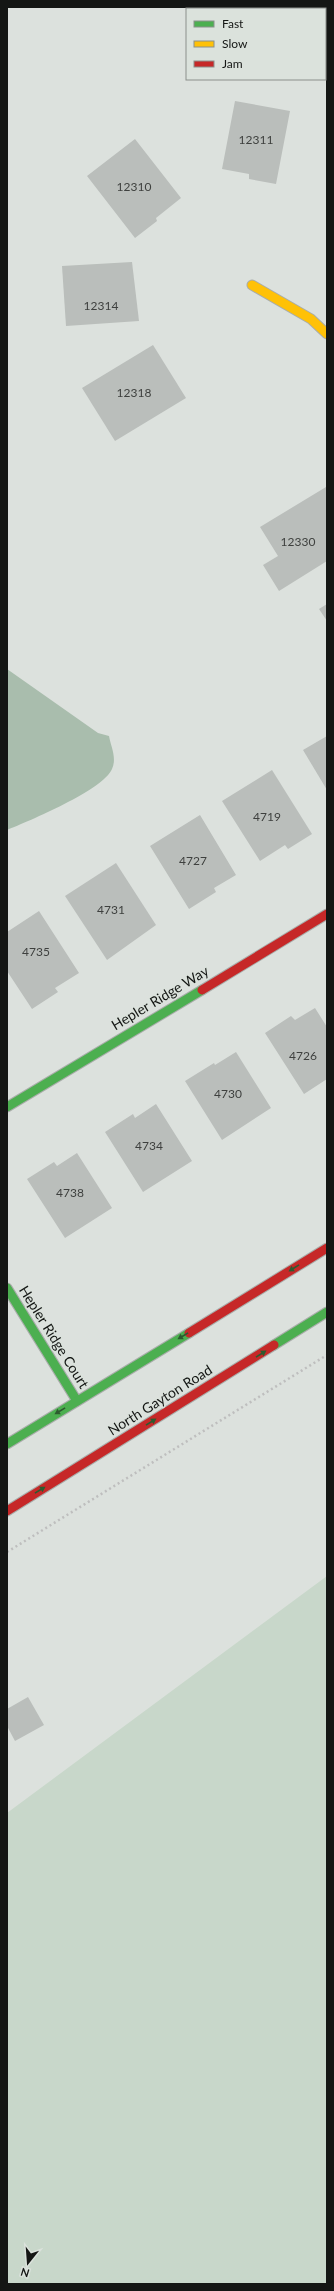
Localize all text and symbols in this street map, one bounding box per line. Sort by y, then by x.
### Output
legend [186,8,326,80]
text: Fast [222,16,244,31]
text: Slow [222,36,248,51]
text: Jam [222,56,243,71]
house number: 12311 [239,132,273,147]
house number: 12310 [117,179,151,194]
house number: 12314 [84,298,118,313]
house number: 12318 [117,385,151,400]
house number: 12330 [281,534,315,549]
house number: 4719 [253,809,281,824]
house number: 4727 [179,853,207,868]
house number: 4731 [97,902,125,917]
house number: 4735 [22,944,50,959]
street label: Hepler Ridge Way [108,961,212,1033]
house number: 4726 [289,1048,317,1063]
house number: 4730 [214,1086,242,1101]
house number: 4734 [135,1138,163,1153]
house number: 4738 [56,1185,84,1200]
one-way arrow [289,1264,299,1272]
street label: Hepler Ridge Court [16,1282,93,1391]
one-way arrow [178,1332,188,1340]
one-way arrow [256,1350,267,1357]
street label: North Gayton Road [105,1361,215,1438]
one-way arrow [54,1408,66,1415]
one-way arrow [145,1418,157,1425]
one-way arrow [34,1487,46,1494]
north arrow [8,2243,48,2283]
text: N [19,2266,31,2280]

